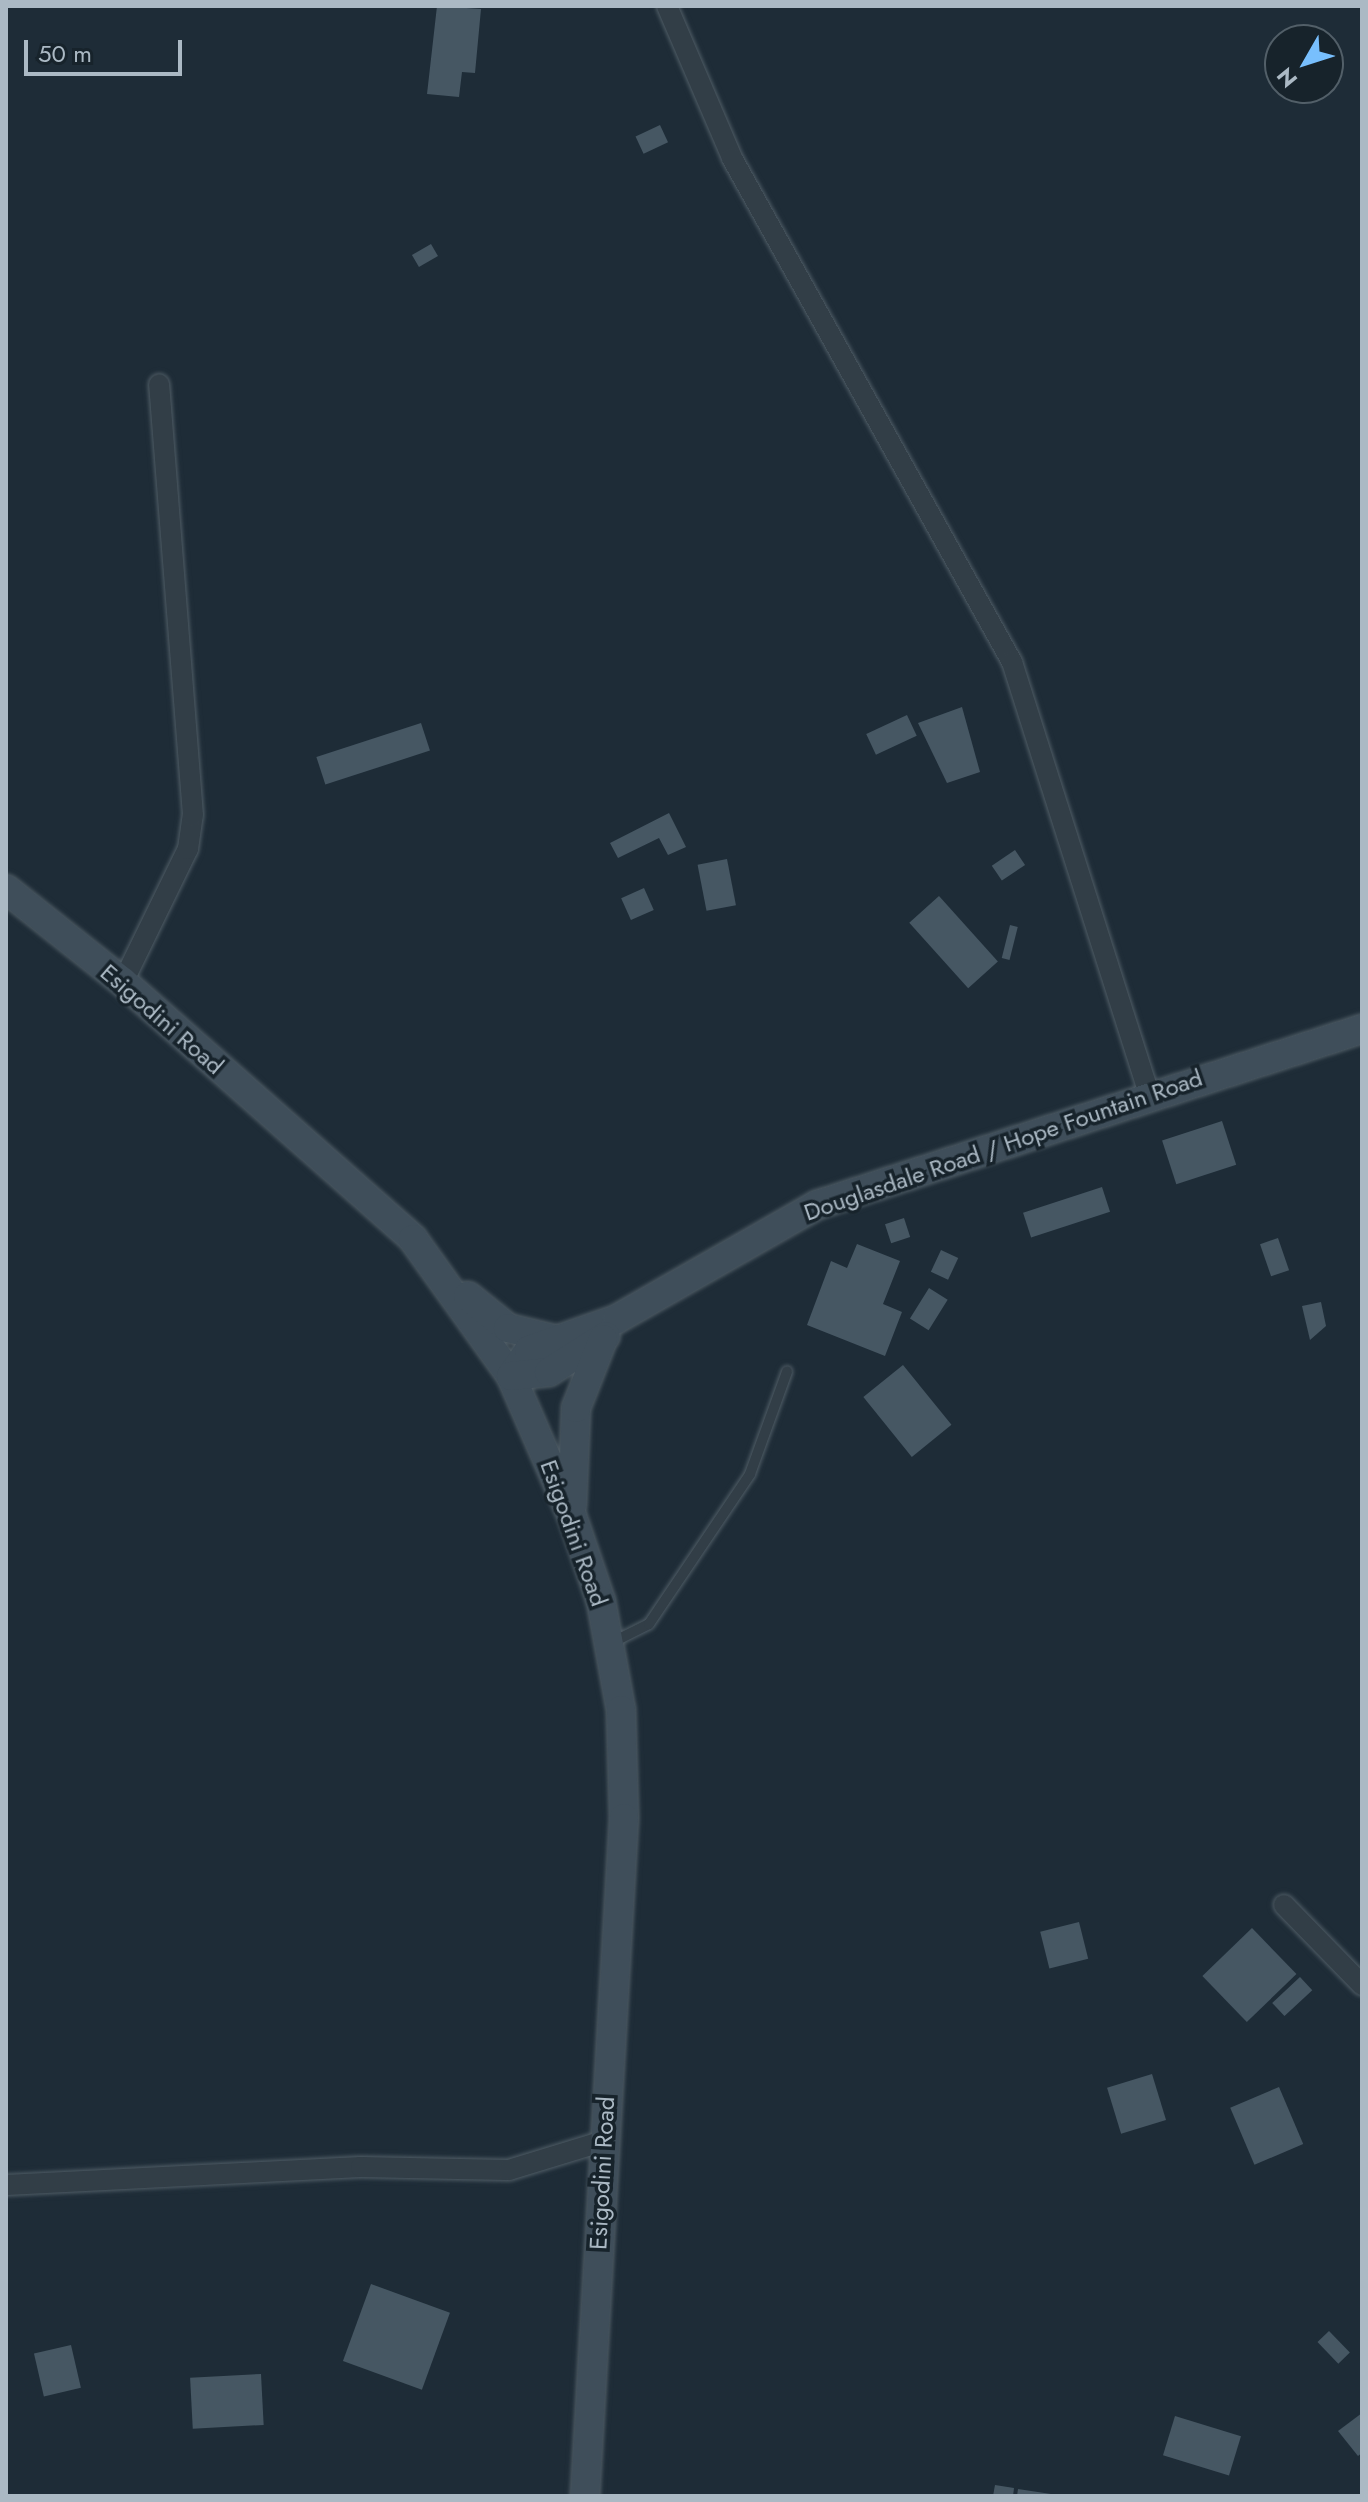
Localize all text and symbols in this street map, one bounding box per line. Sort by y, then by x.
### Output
scale bar [28,24,186,74]
north arrow [1264,24,1344,104]
text: 50 m [38,36,92,71]
text: N [1269,61,1305,95]
street label: Esigodini Road [95,958,229,1080]
street label: Douglasdale Road / Hope Fountain Road [800,1063,1206,1227]
street label: Esigodini Road [534,1456,614,1610]
street label: Esigodini Road [584,2096,620,2250]

